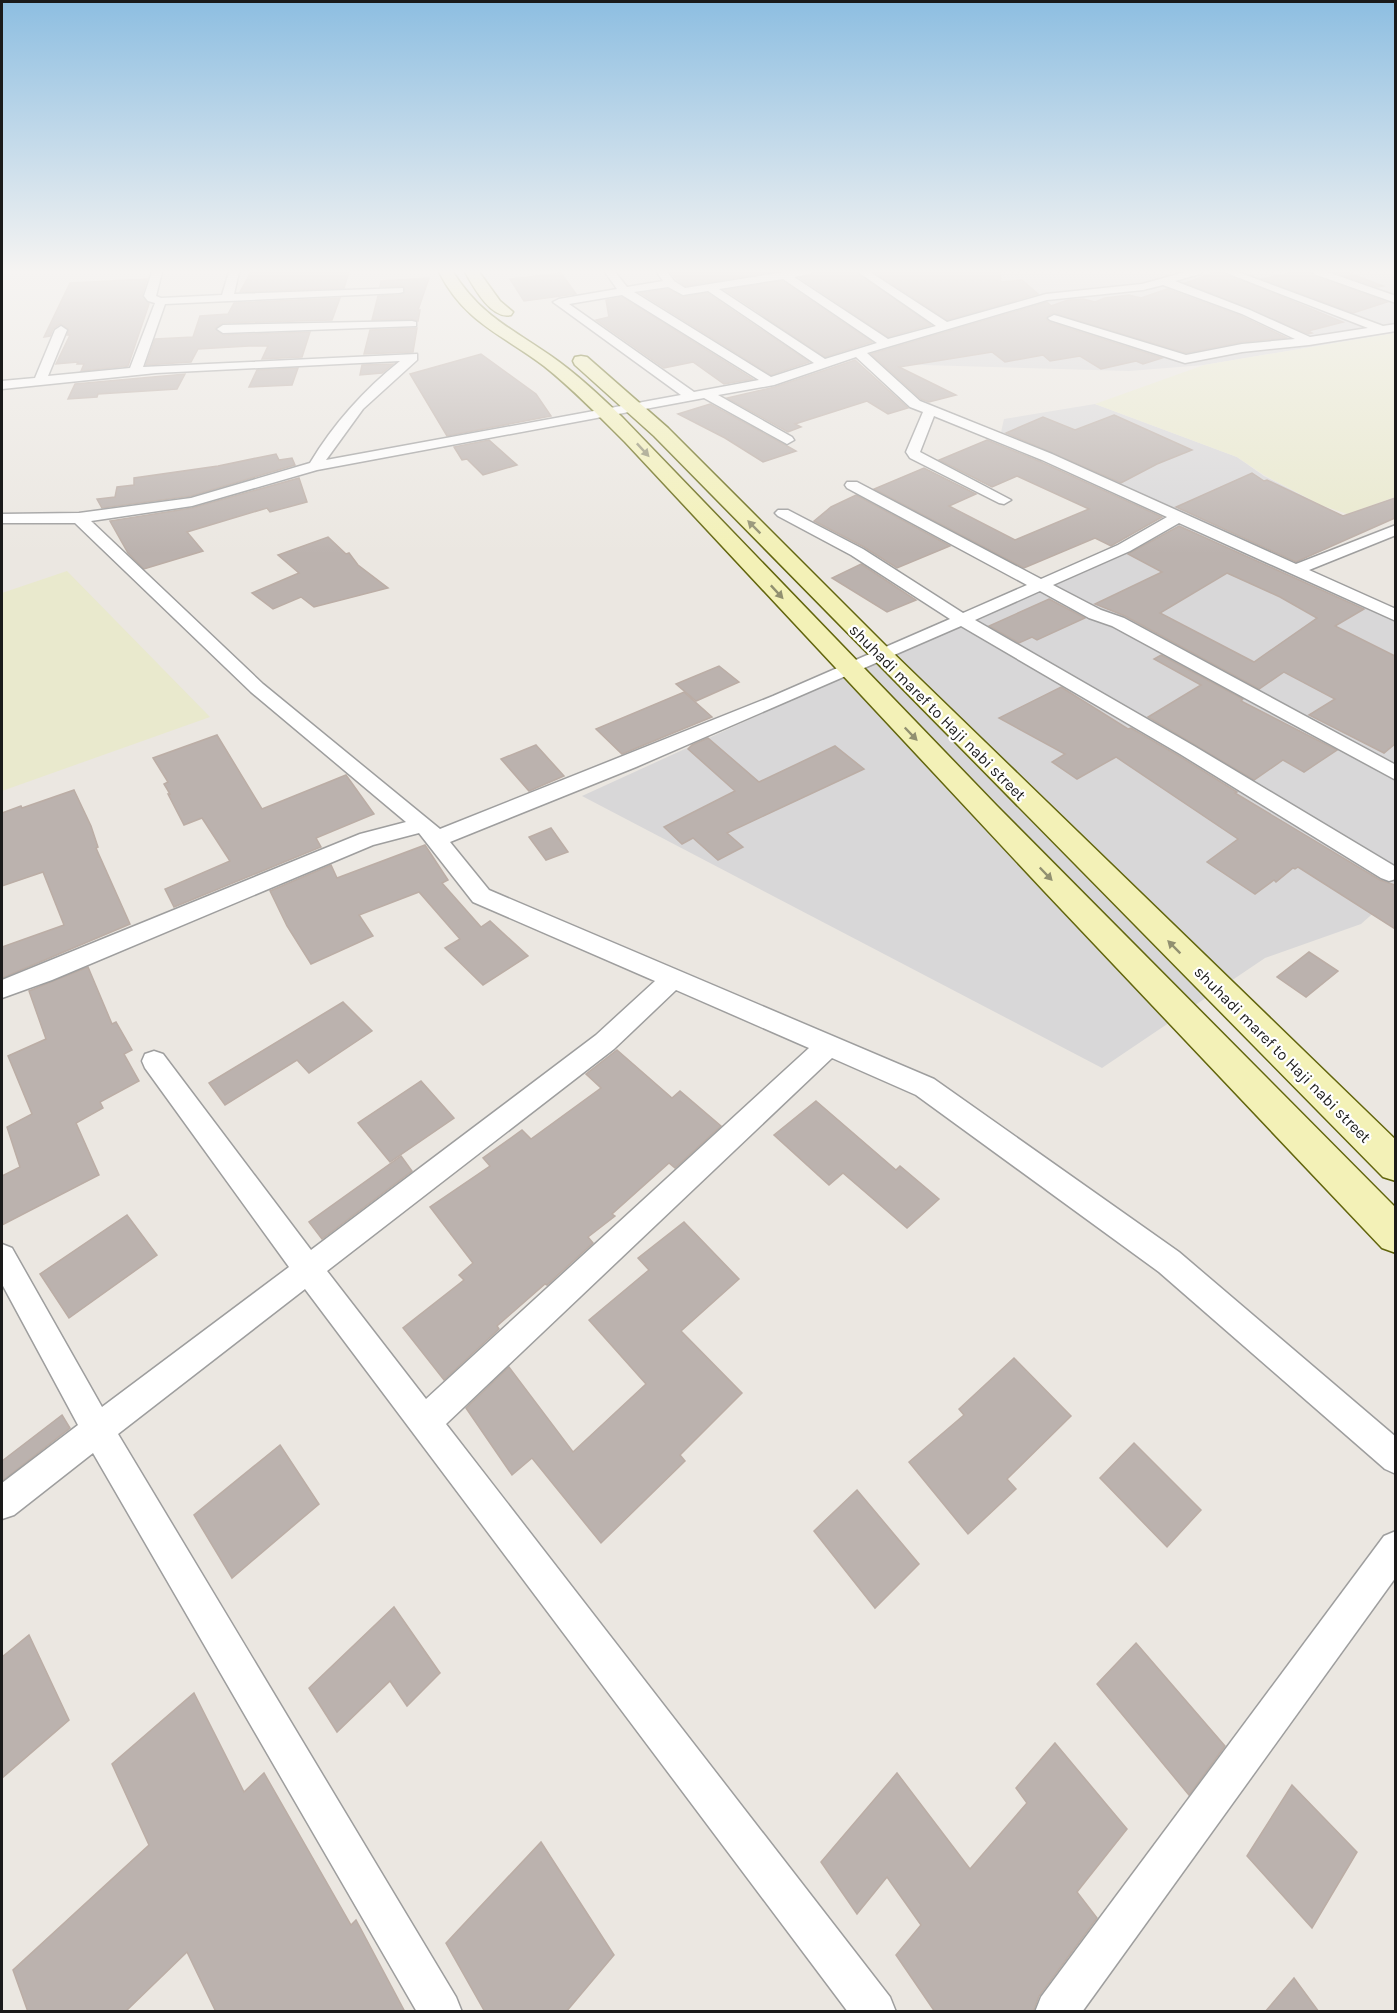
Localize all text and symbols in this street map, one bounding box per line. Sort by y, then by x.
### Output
one-way arrow [636,443,650,458]
one-way arrow [748,520,762,534]
one-way arrow [770,584,783,599]
street label: shuhadi maref to Haji nabi street [845,620,1030,805]
one-way arrow [904,726,918,741]
one-way arrow [1039,867,1053,882]
one-way arrow [1168,941,1182,955]
street label: shuhadi maref to Haji nabi street [1190,962,1375,1147]

